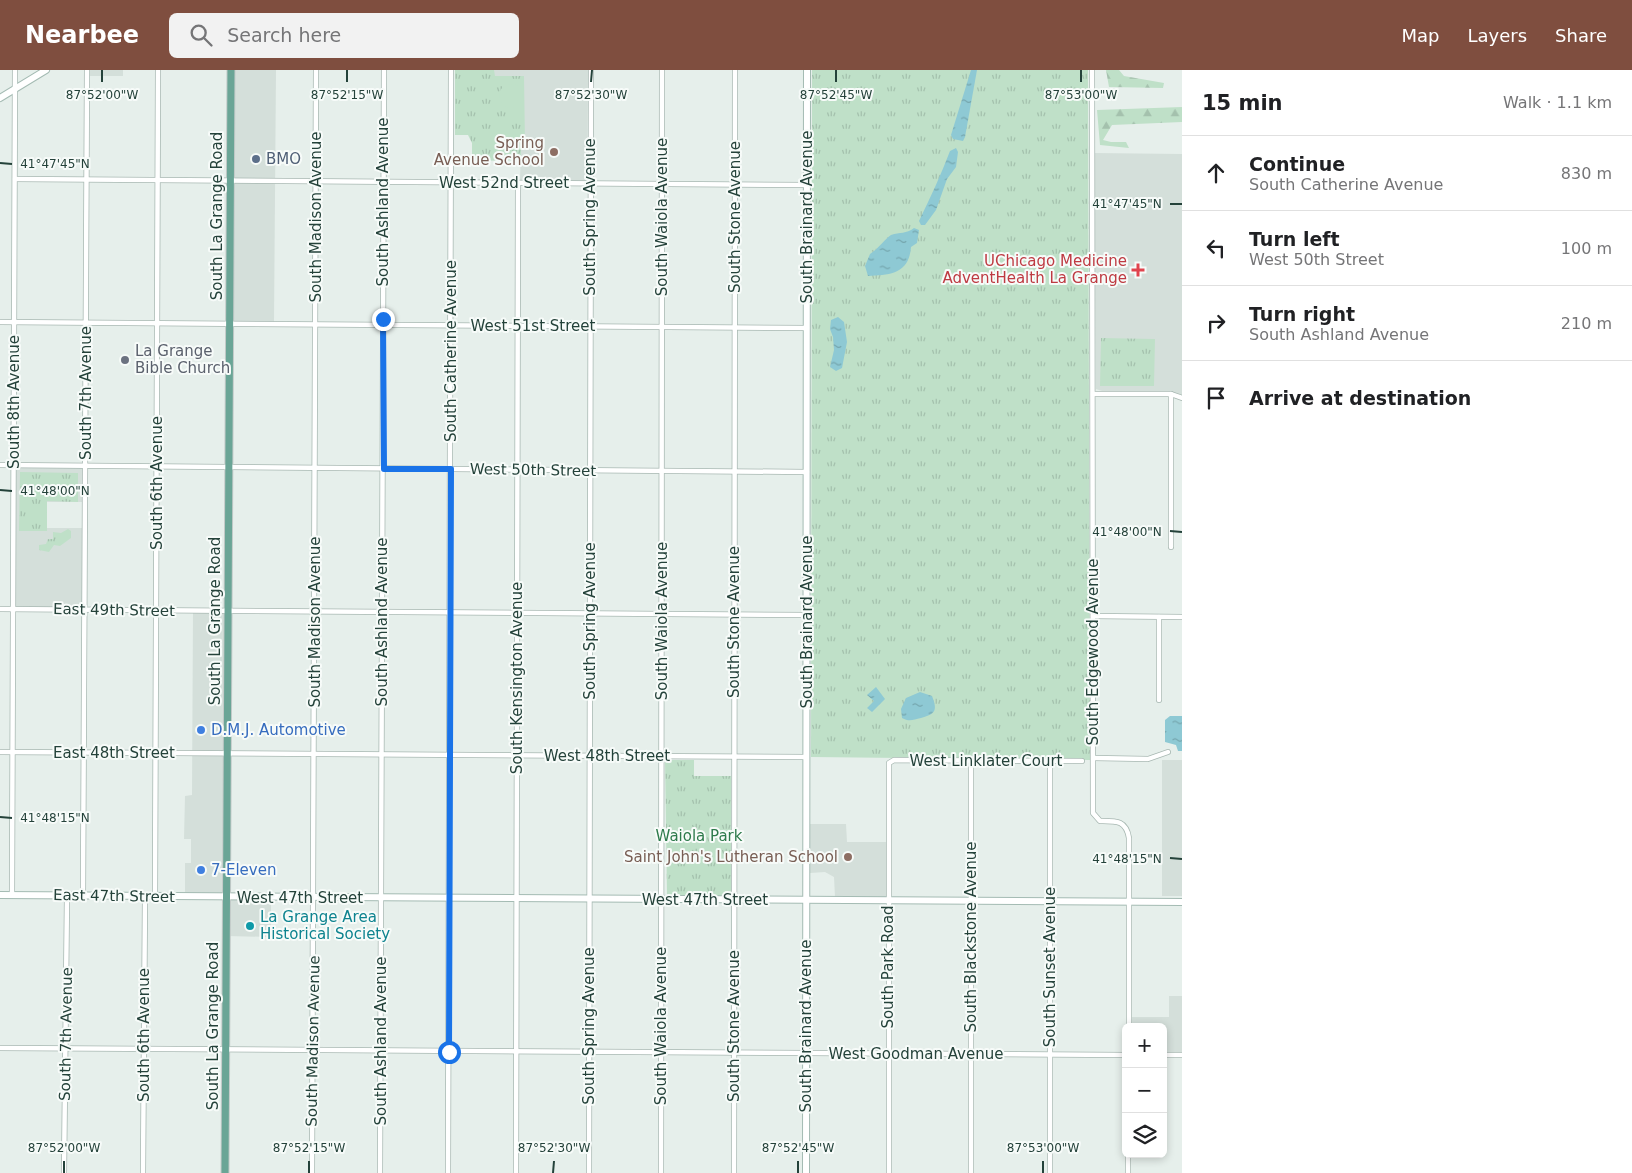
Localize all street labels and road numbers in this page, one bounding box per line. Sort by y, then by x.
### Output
street label: South Ashland Avenue [374,118,392,286]
street label: South Madison Avenue [307,131,325,303]
street label: South Brainard Avenue [798,131,816,303]
street label: South La Grange Road [208,132,226,300]
street label: South Spring Avenue [581,138,599,296]
street label: South Waiola Avenue [653,138,671,296]
street label: South Stone Avenue [726,141,744,293]
street label: West 52nd Street [439,174,569,192]
street label: South Catherine Avenue [442,260,460,442]
street label: West 51st Street [471,317,596,335]
street label: South 7th Avenue [77,326,95,460]
street label: South 8th Avenue [5,335,23,469]
street label: South 6th Avenue [148,416,166,550]
street label: West 50th Street [470,460,596,480]
street label: South Madison Avenue [306,536,324,708]
street label: South Brainard Avenue [798,536,816,708]
street label: South La Grange Road [206,537,224,705]
street label: South Ashland Avenue [373,538,391,706]
street label: South Spring Avenue [581,542,599,700]
street label: South Waiola Avenue [653,542,671,700]
street label: South Stone Avenue [725,546,743,698]
street label: South Edgewood Avenue [1084,559,1102,745]
street label: South Kensington Avenue [508,582,526,774]
street label: East 49th Street [53,600,175,620]
street label: East 48th Street [53,744,175,762]
street label: West 48th Street [544,747,670,765]
street label: West Linklater Court [910,752,1063,770]
street label: South Blackstone Avenue [962,841,980,1033]
street label: East 47th Street [53,886,175,906]
street label: South Sunset Avenue [1041,887,1059,1047]
street label: West 47th Street [237,889,363,907]
street label: West 47th Street [642,891,768,909]
street label: South Park Road [879,905,897,1029]
street label: South Brainard Avenue [797,940,815,1112]
street label: South La Grange Road [204,942,222,1110]
street label: South Spring Avenue [580,947,598,1105]
street label: South Waiola Avenue [652,947,670,1105]
street label: South Stone Avenue [725,950,743,1102]
street label: South Madison Avenue [303,955,323,1127]
street label: South Ashland Avenue [372,957,390,1125]
street label: South 7th Avenue [56,967,76,1101]
street label: South 6th Avenue [135,968,153,1102]
street label: West Goodman Avenue [829,1045,1003,1063]

